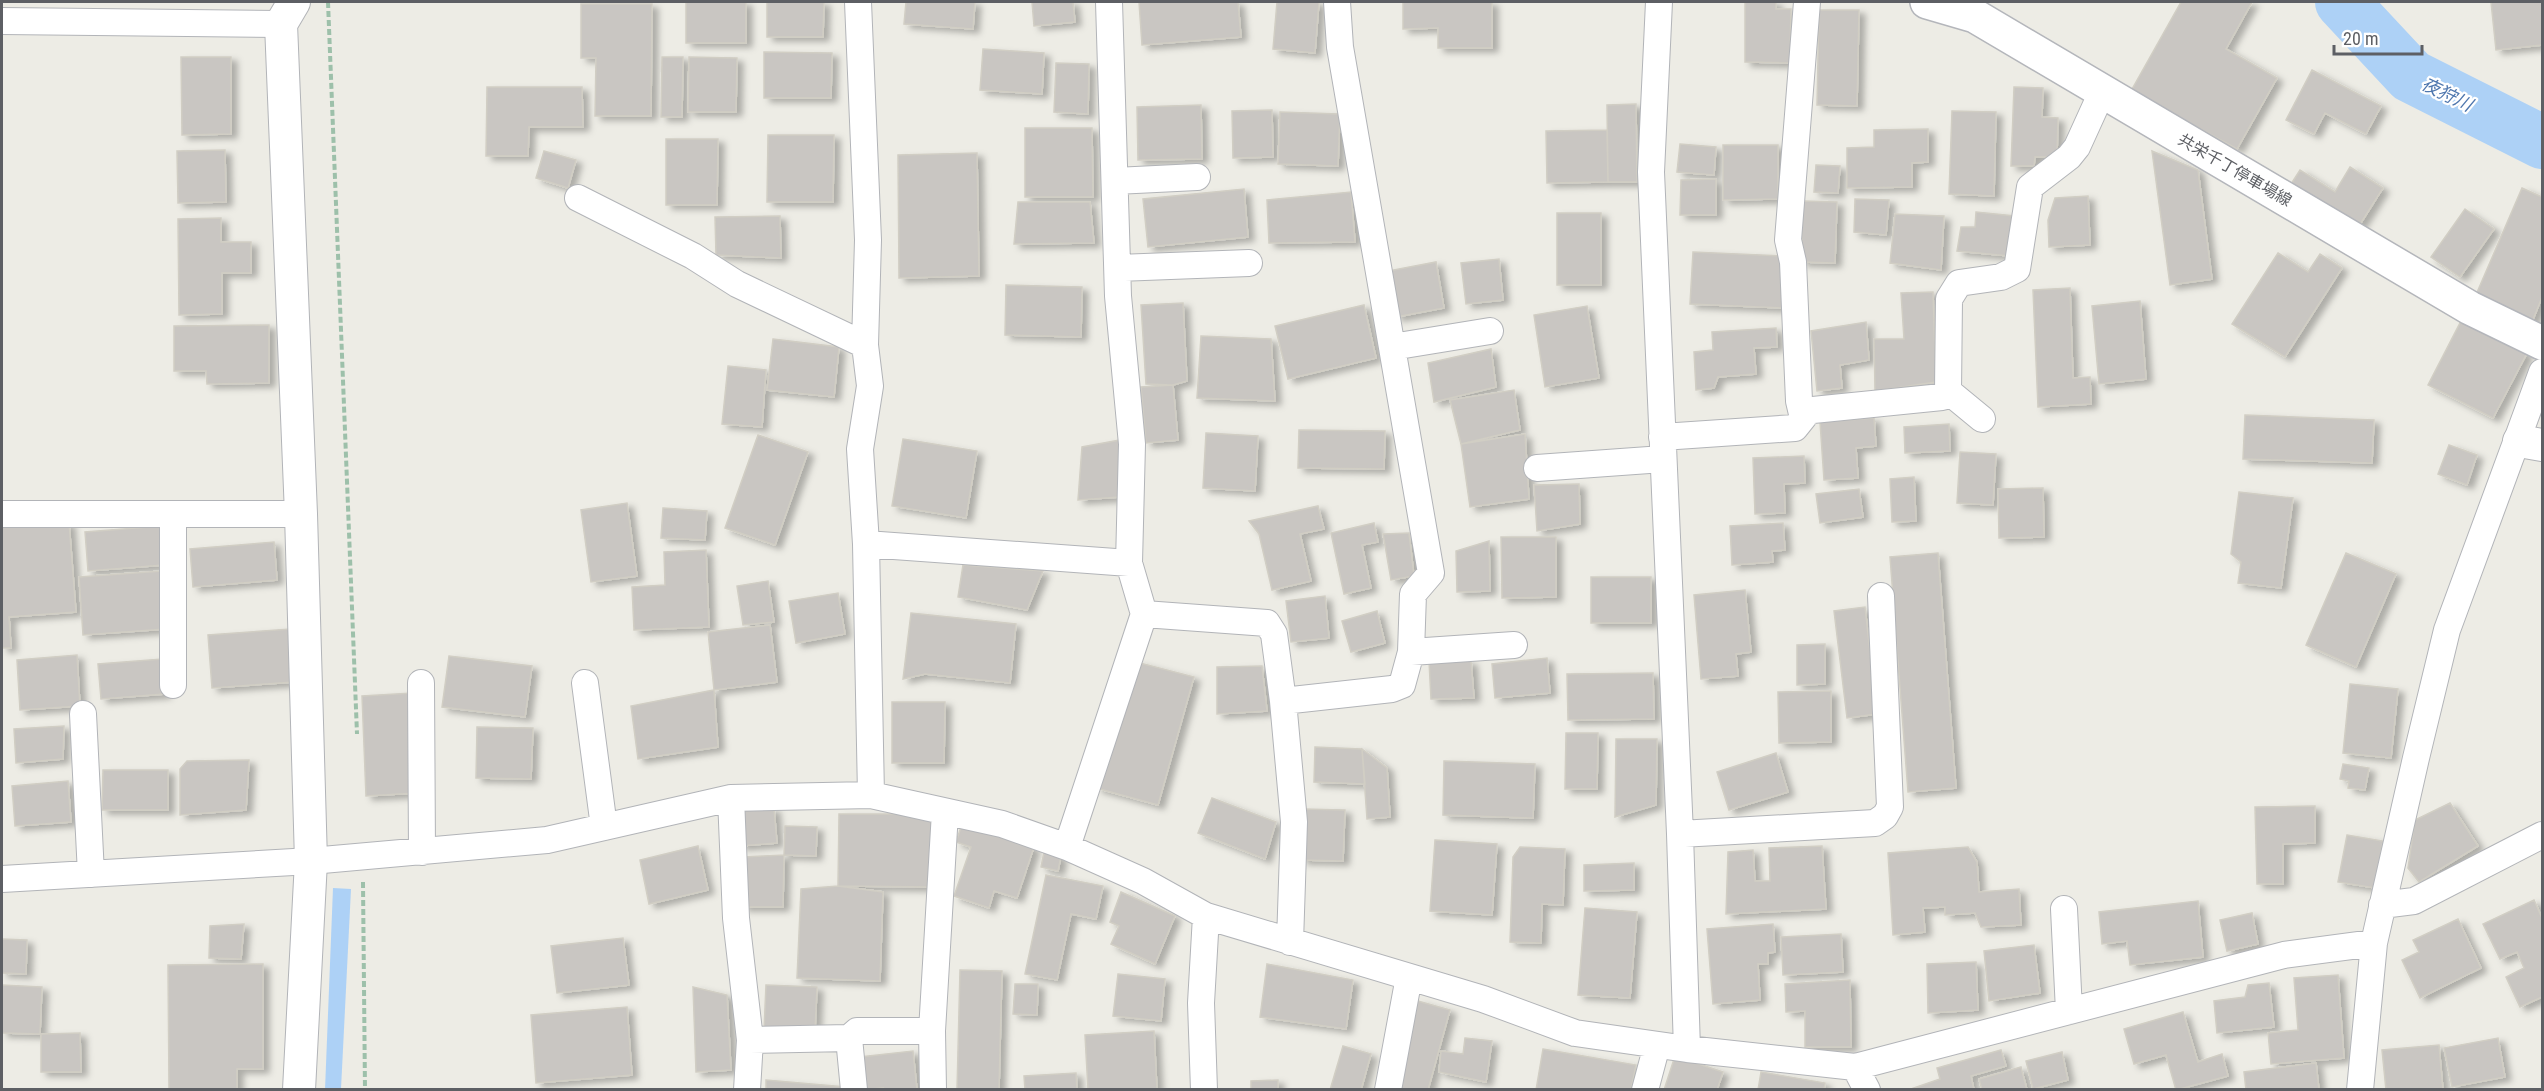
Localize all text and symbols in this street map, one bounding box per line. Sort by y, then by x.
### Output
scale bar [2334,18,2422,56]
text: 20 m [2343,28,2378,49]
water label: 夜狩川 [2418,73,2478,116]
street label: 共栄千丁停車場線 [2175,130,2295,210]

